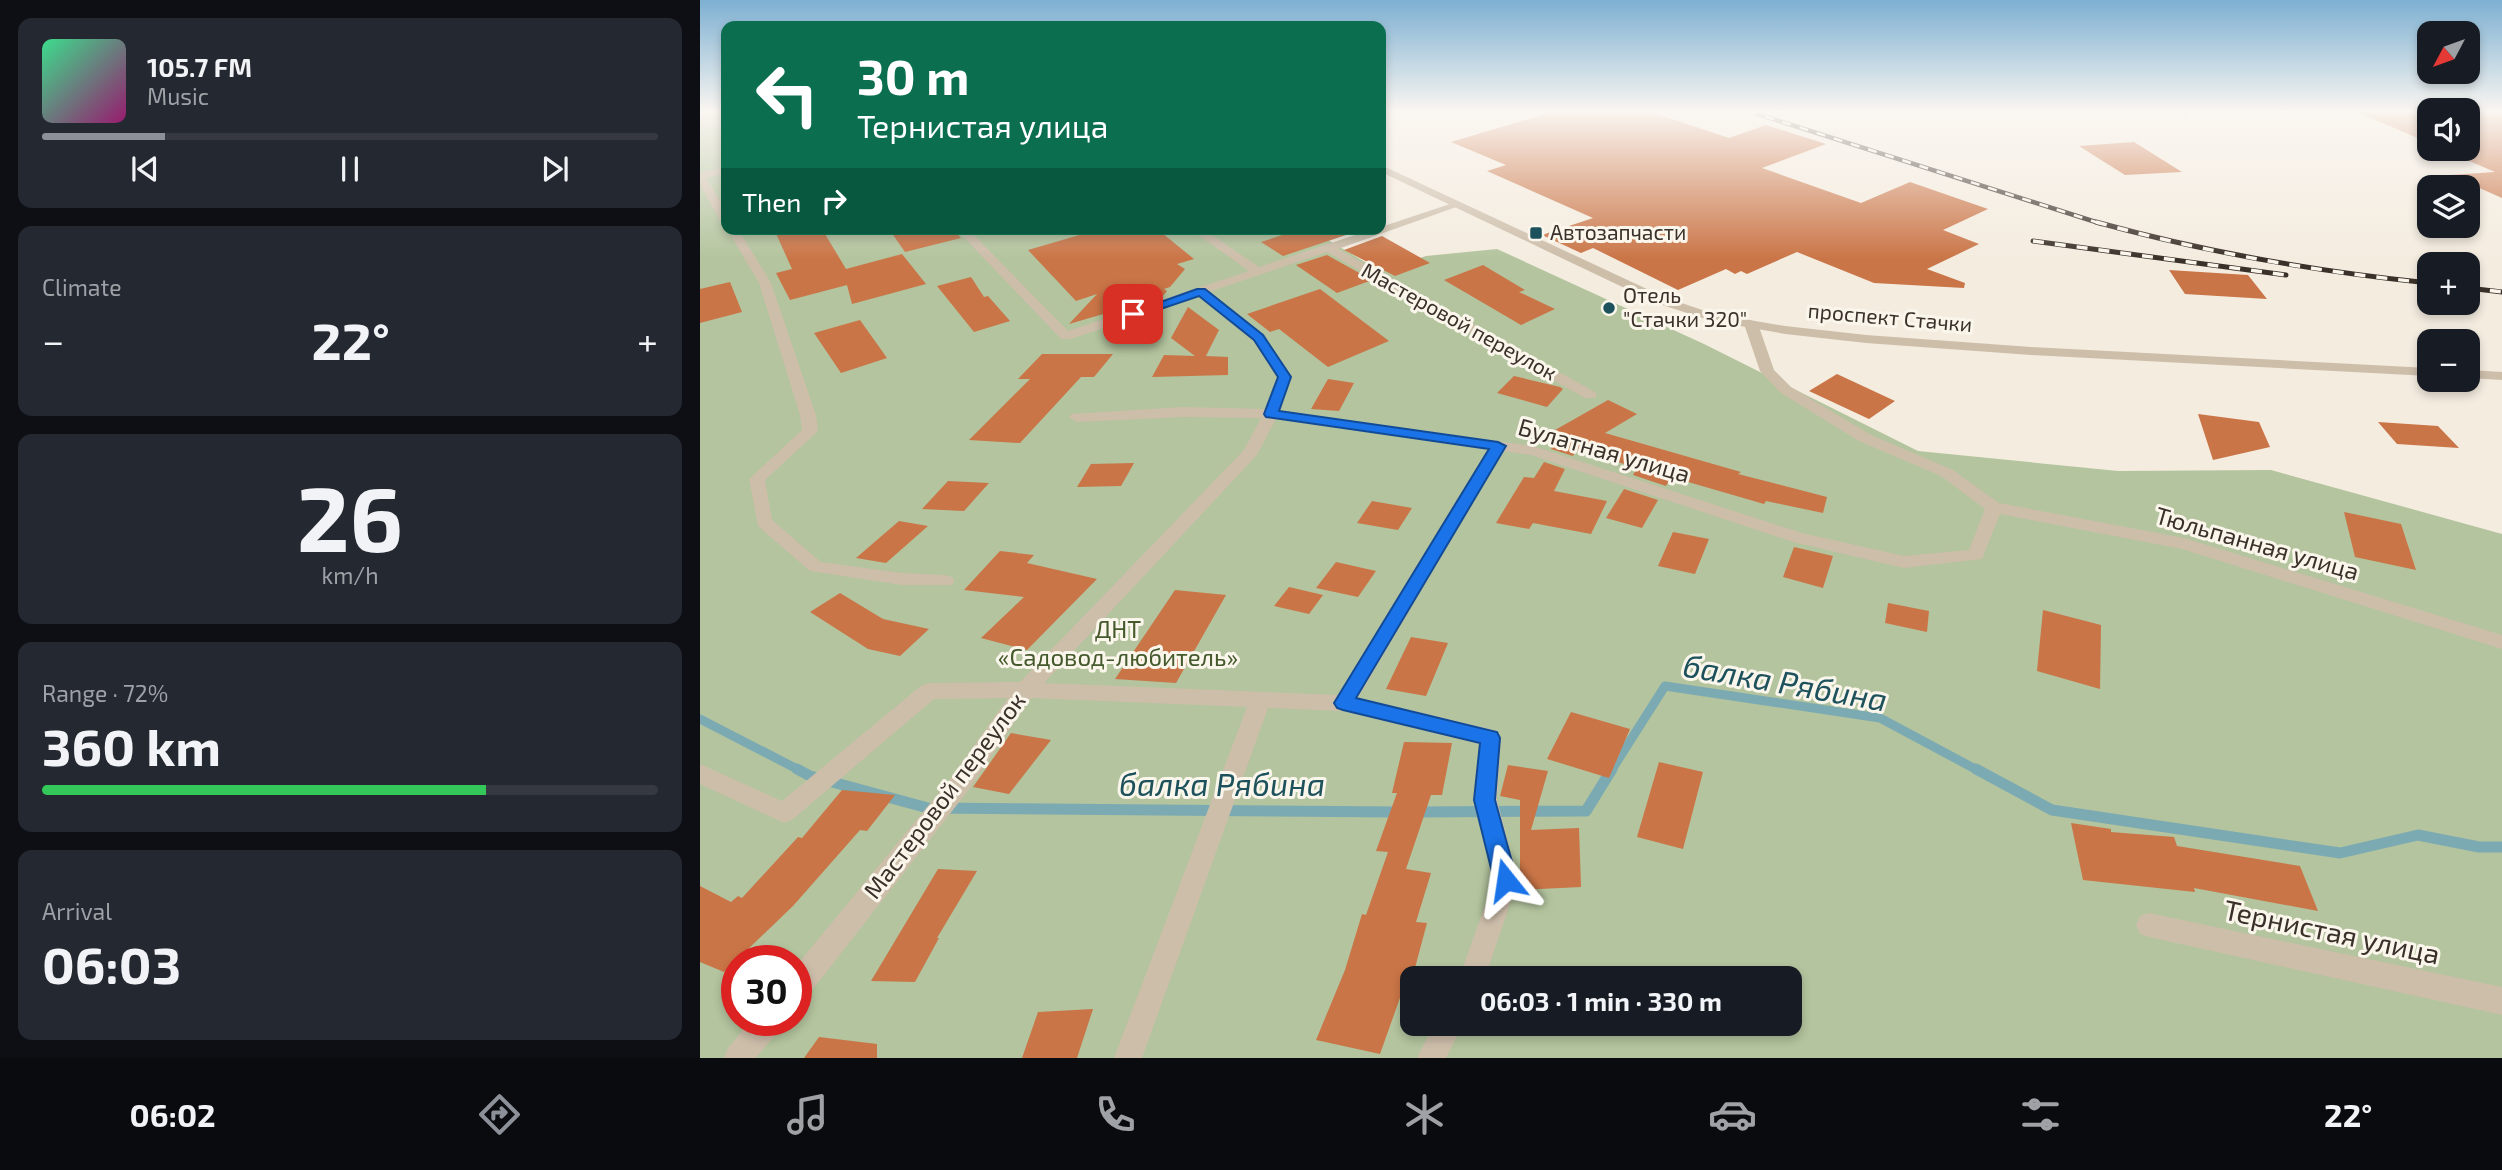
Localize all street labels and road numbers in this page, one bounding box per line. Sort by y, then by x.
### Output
street label: Мастеровой переулок [1357,257,1562,386]
street label: проспект Стачки [1807,297,1973,336]
street label: Булатная улица [1515,411,1694,489]
street label: Тюльпанная улица [2152,500,2363,586]
street label: Мастеровой переулок [857,686,1032,904]
street label: Тернистая улица [2221,892,2443,971]

